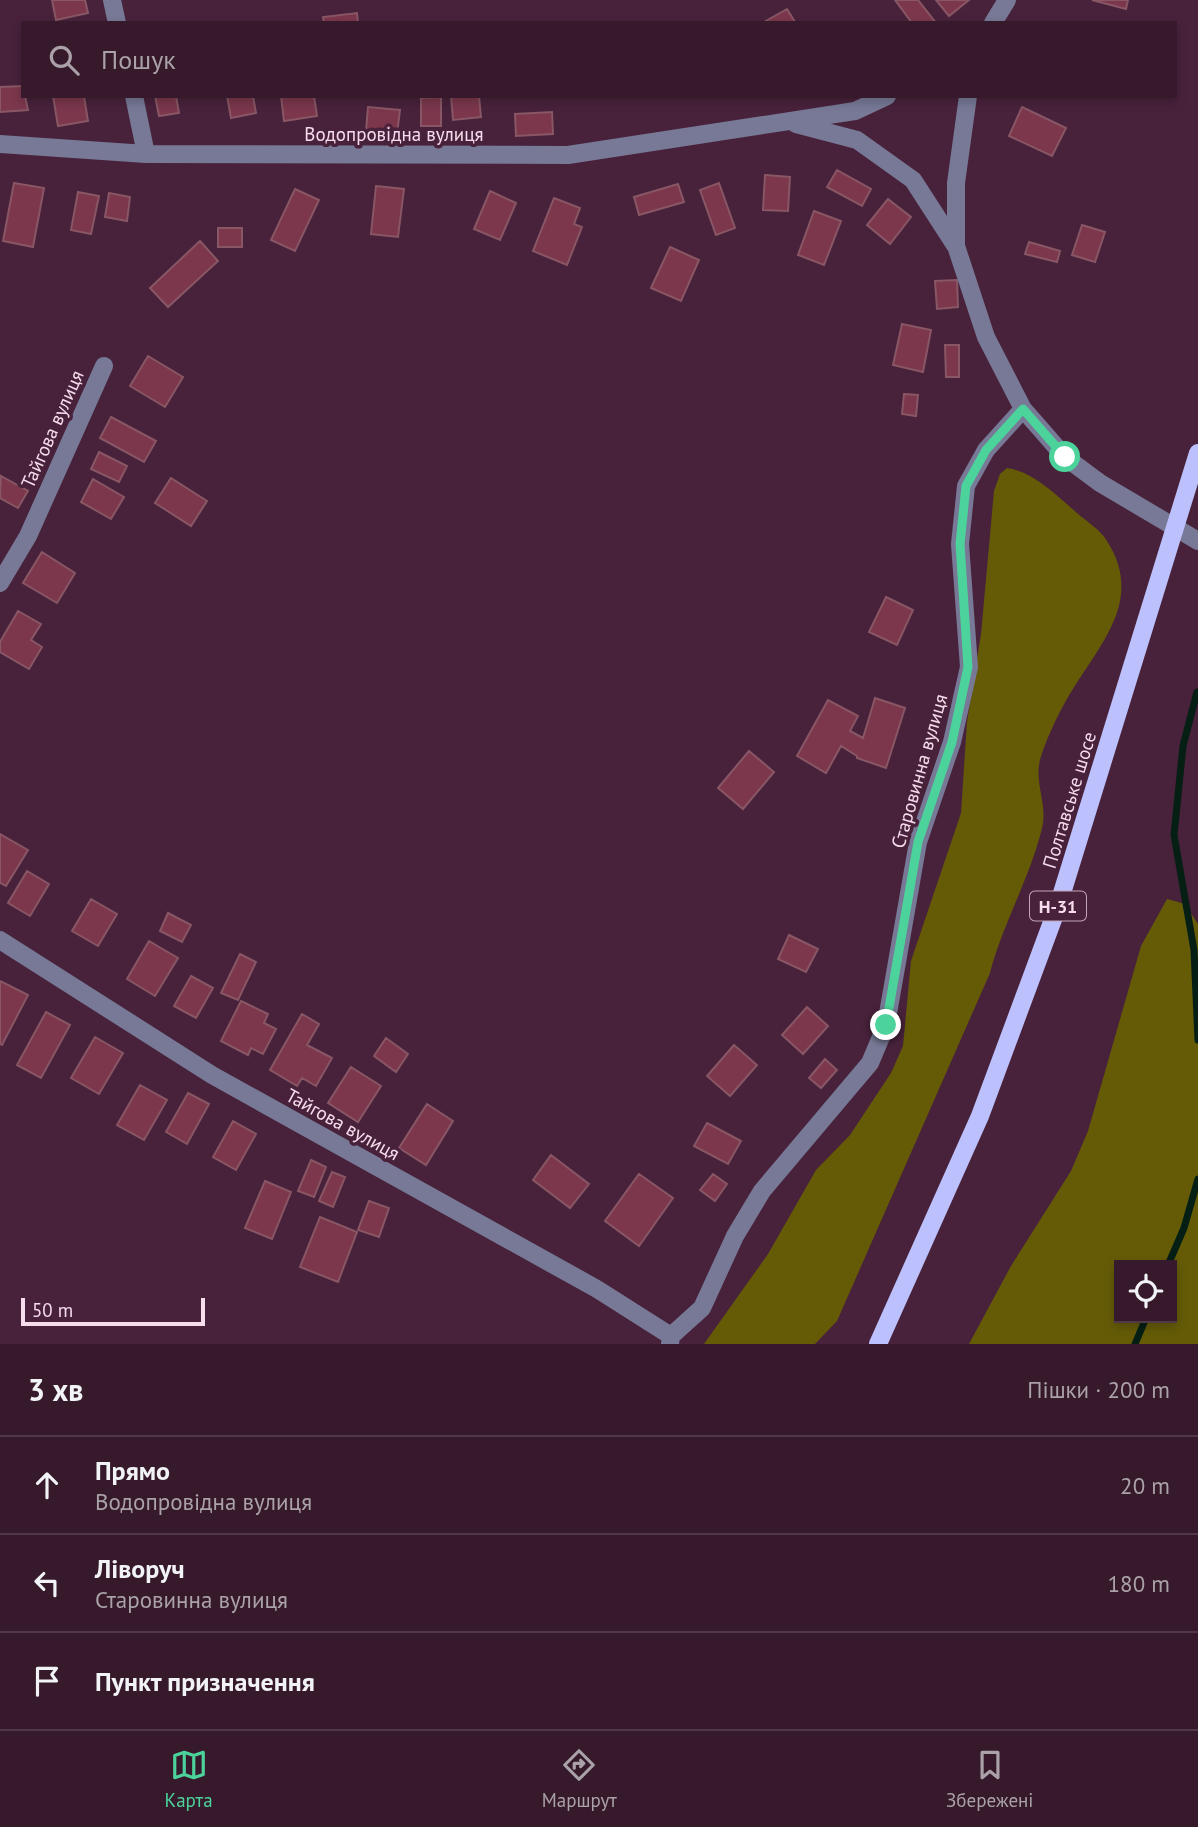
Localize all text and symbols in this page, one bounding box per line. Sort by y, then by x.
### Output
search box [21,21,1177,98]
icon: search [45,41,83,79]
text: Пошук [101,43,176,76]
street label: Водопровідна вулиця [304,122,484,146]
street label: Тайгова вулиця [15,366,89,492]
route start [1049,441,1080,472]
street label: Старовинна вулиця [885,691,953,851]
street label: Полтавське шосе [1037,729,1101,871]
road number: Н-31 [1030,891,1086,920]
route end [870,1009,901,1040]
street label: Тайгова вулиця [282,1083,404,1165]
map controls [1114,1260,1177,1323]
button: locate [1114,1260,1177,1323]
scale bar [21,1295,205,1327]
text: 50 m [32,1298,73,1322]
text: 3 хв [28,1370,84,1409]
text: Пішки · 200 m [1027,1375,1170,1404]
text: Прямо [95,1454,170,1487]
icon: ahead [28,1466,66,1504]
text: 20 m [1120,1471,1170,1500]
text: Водопровідна вулиця [95,1487,312,1516]
text: Ліворуч [95,1552,185,1585]
icon: left [28,1564,66,1602]
text: 180 m [1108,1569,1170,1598]
text: Старовинна вулиця [95,1585,288,1614]
icon: arrive [28,1662,66,1700]
text: Пункт призначення [95,1665,315,1698]
tab: Карта [165,1746,213,1812]
tab: Маршрут [542,1746,617,1812]
tab: Збережені [946,1746,1033,1812]

